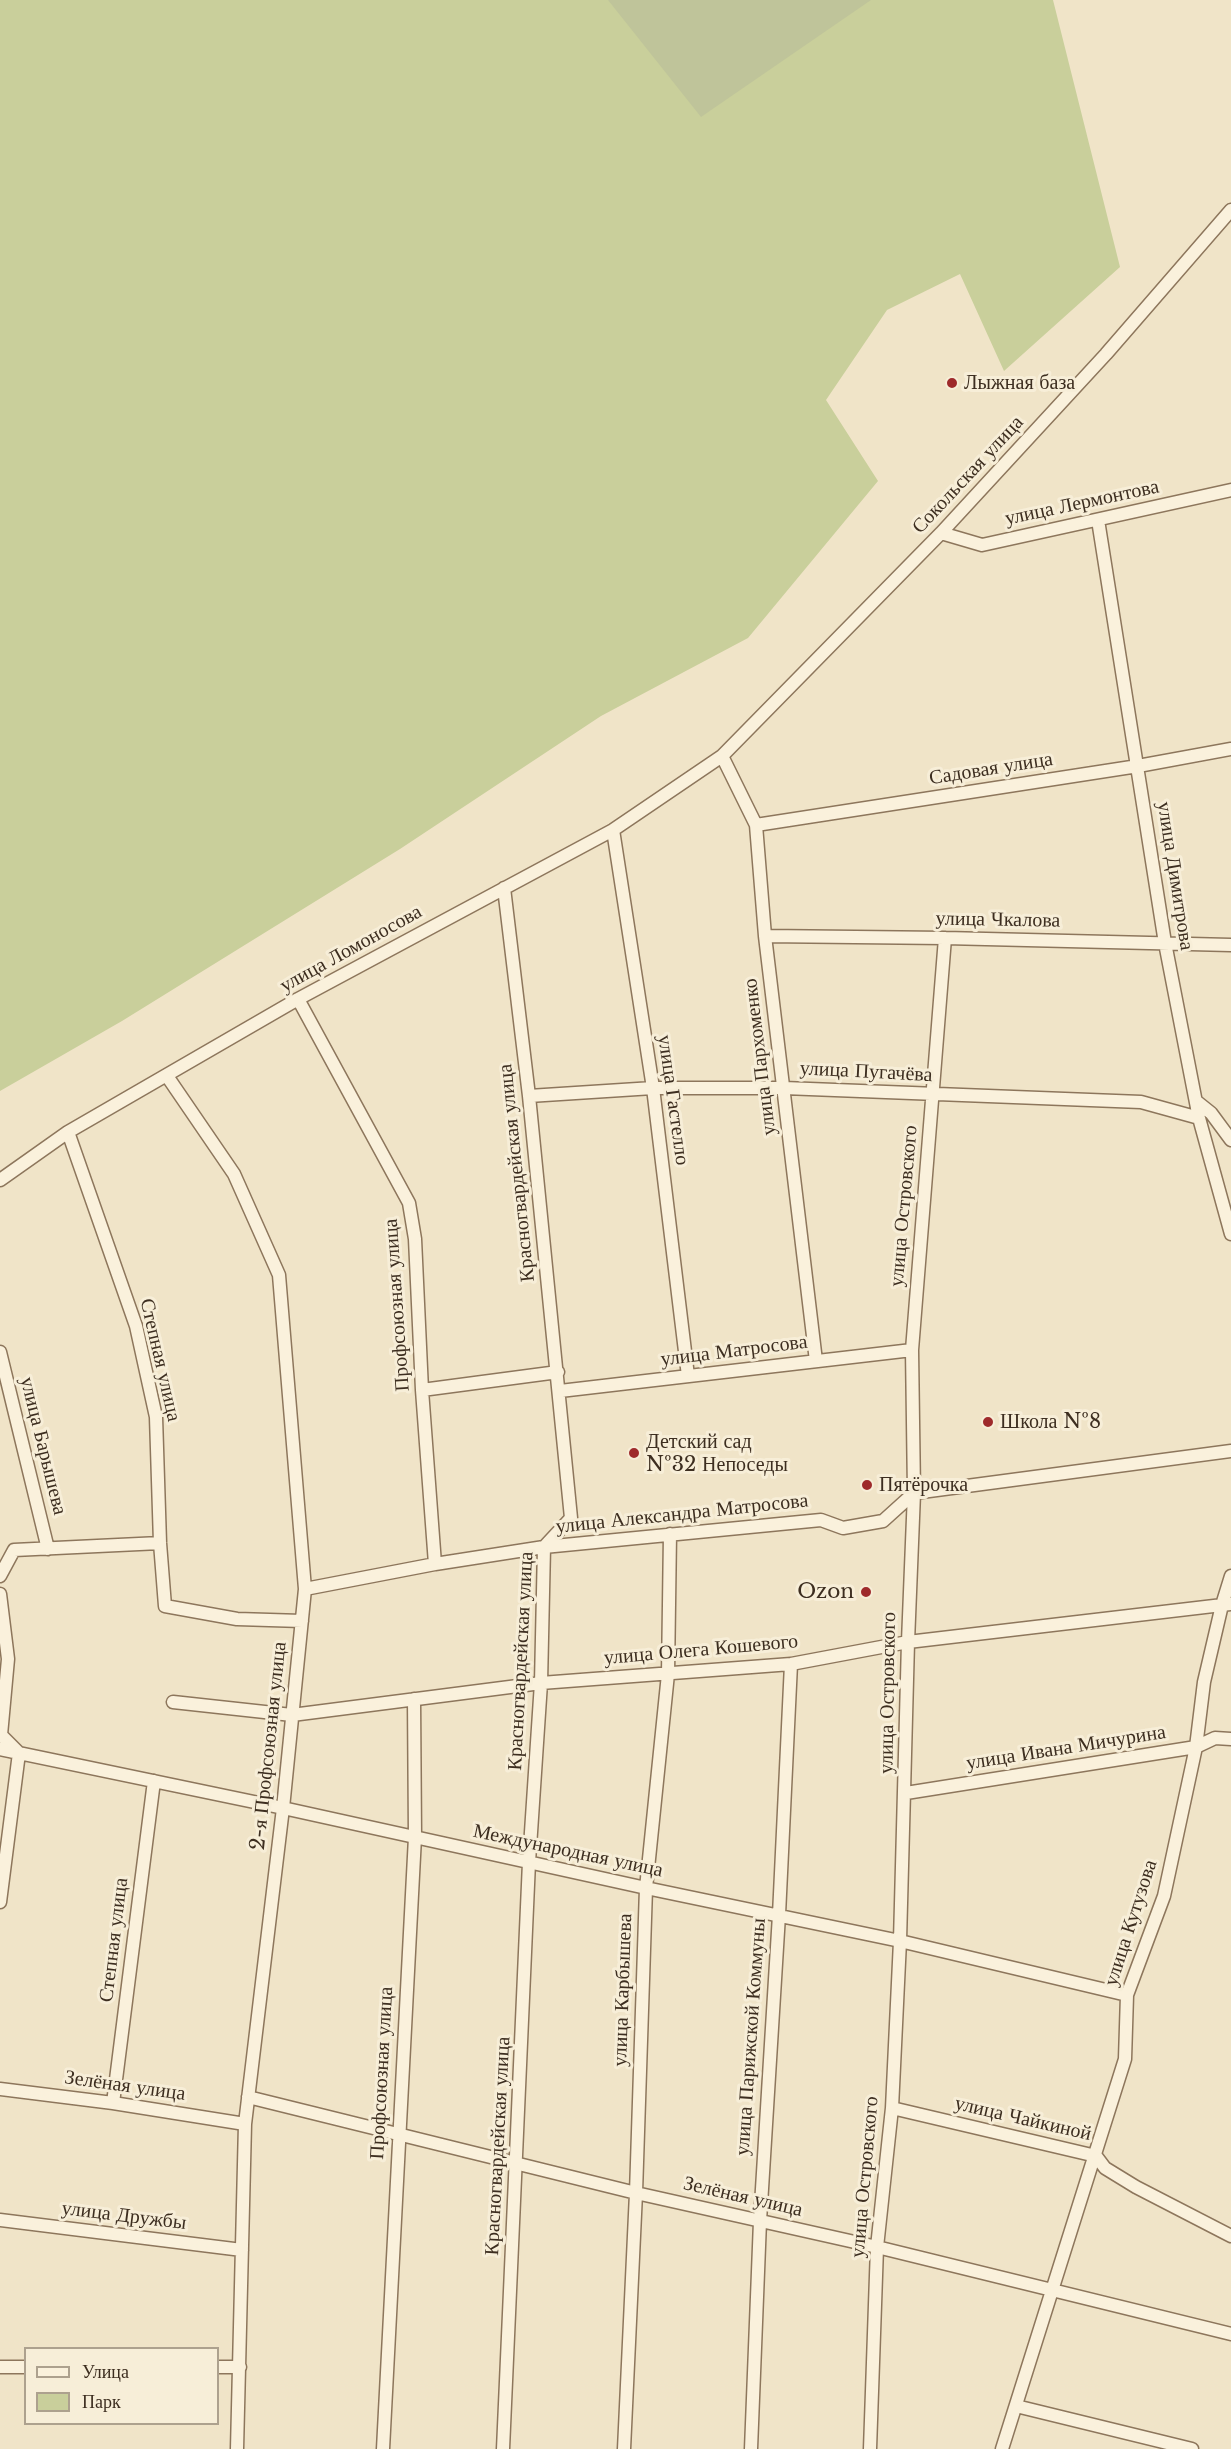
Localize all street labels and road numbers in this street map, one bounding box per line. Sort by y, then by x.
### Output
street label: Сокольская улица [907,411,1029,539]
street label: улица Лермонтова [1003,475,1161,531]
street label: Садовая улица [928,747,1054,791]
street label: улица Димитрова [1151,800,1199,952]
street label: улица Ломоносова [276,900,426,998]
street label: улица Чкалова [935,907,1061,933]
street label: улица Пархоменко [738,977,782,1137]
street label: улица Гастелло [652,1033,694,1167]
street label: улица Пугачёва [799,1057,933,1087]
street label: Красногвардейская улица [494,1063,540,1283]
street label: улица Островского [885,1124,923,1288]
street label: Профсоюзная улица [379,1218,415,1392]
street label: Степная улица [134,1296,186,1424]
street label: улица Матросова [659,1330,809,1372]
street label: улица Барышева [14,1375,72,1517]
street label: улица Александра Матросова [555,1489,809,1539]
street label: Красногвардейская улица [503,1551,539,1771]
street label: улица Островского [875,1612,901,1774]
street label: улица Олега Кошевого [603,1630,799,1670]
street label: 2-я Профсоюзная улица [246,1641,292,1851]
street label: улица Ивана Мичурина [964,1720,1168,1776]
street label: Международная улица [471,1819,665,1883]
street label: улица Кутузова [1099,1857,1163,1989]
street label: Степная улица [94,1876,134,2004]
street label: улица Карбышева [608,1913,638,2067]
street label: улица Парижской Коммуны [731,1917,771,2157]
street label: Профсоюзная улица [365,1986,399,2160]
street label: Красногвардейская улица [480,2036,516,2256]
street label: Зелёная улица [63,2066,187,2106]
street label: улица Чайкиной [952,2092,1094,2146]
street label: улица Островского [846,2095,884,2259]
street label: Зелёная улица [681,2172,805,2222]
street label: улица Дружбы [60,2196,188,2236]

